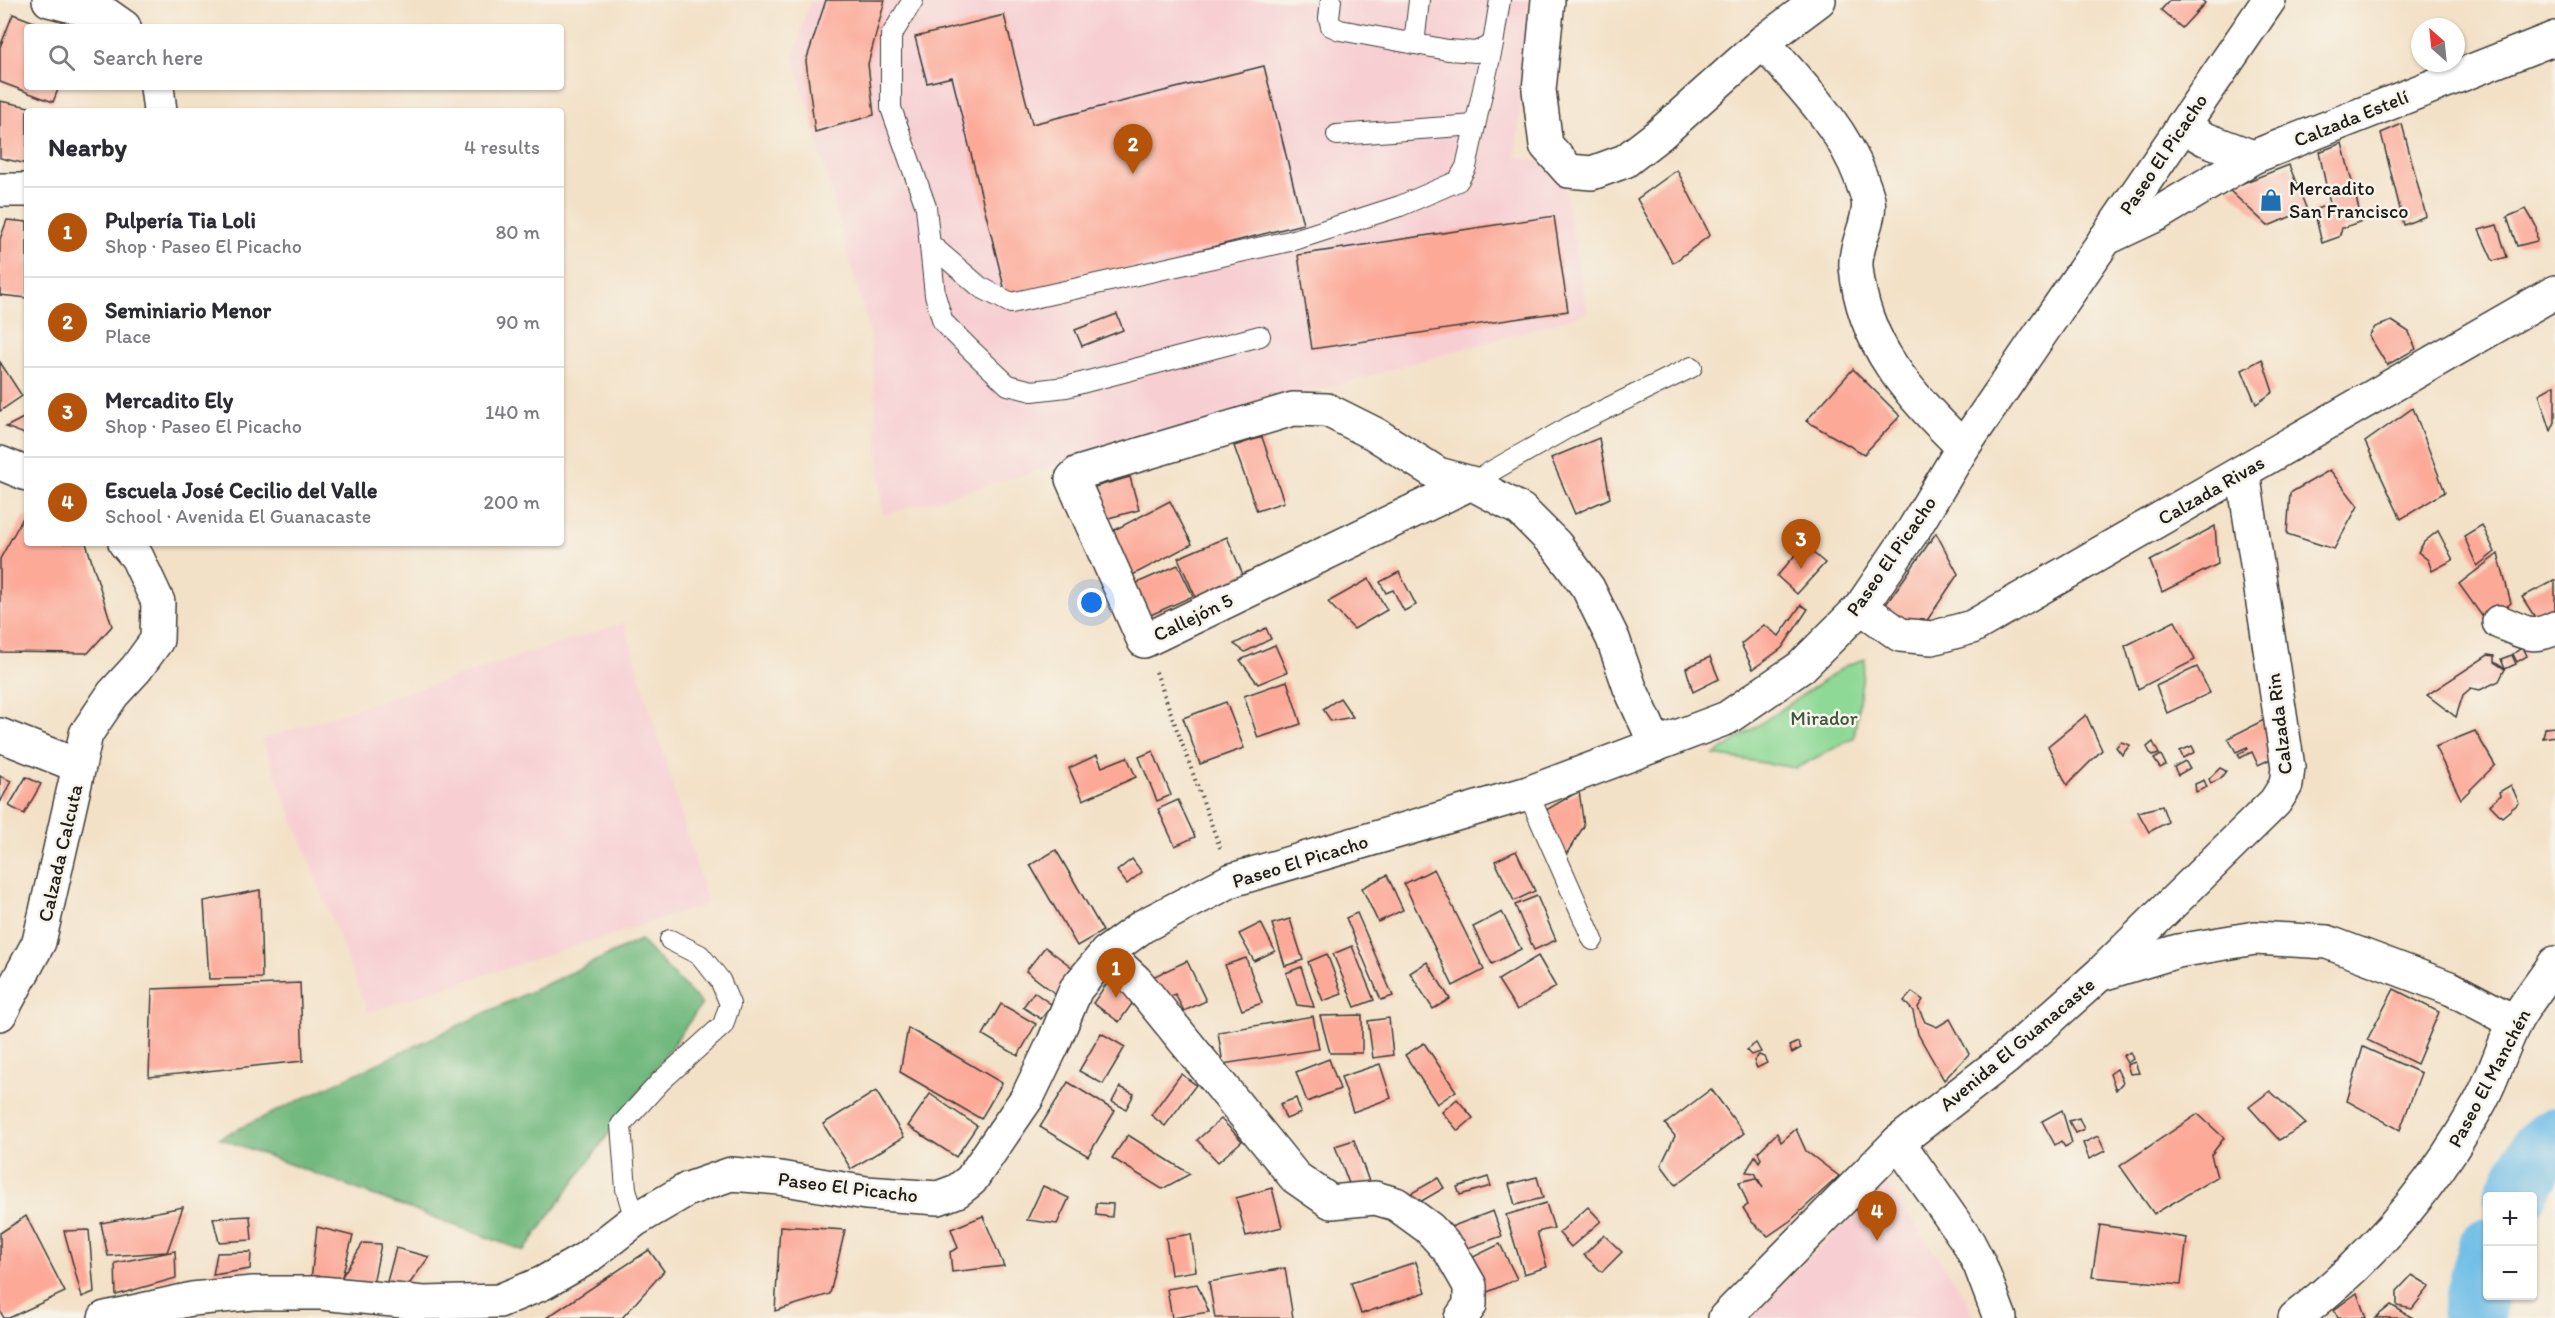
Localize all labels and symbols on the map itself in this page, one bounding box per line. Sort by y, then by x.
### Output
north arrow [2411,18,2465,72]
street label: Calzada Estelí [2290,84,2412,152]
street label: Paseo El Picacho [2114,89,2212,219]
pin: 2 [1114,124,1152,174]
place label: Mercadito San Francisco [2289,176,2409,223]
shop icon: Mercadito San Francisco [2258,187,2284,213]
street label: Calzada Rivas [2154,450,2269,530]
street label: Paseo El Picacho [1841,491,1941,621]
pin: 3 [1782,520,1820,569]
street label: Callejón 5 [1149,587,1237,647]
your location [1077,588,1106,617]
street label: Calzada Rin [2261,672,2297,776]
park label: Mirador [1790,706,1858,730]
street label: Calzada Calcuta [33,781,88,924]
street label: Paseo El Picacho [1229,829,1371,893]
pin: 1 [1096,948,1136,998]
street label: Avenida El Guanacaste [1934,972,2100,1116]
street label: Paseo El Manchén [2442,1005,2536,1151]
street label: Paseo El Picacho [777,1166,919,1208]
pin: 4 [1858,1192,1896,1241]

